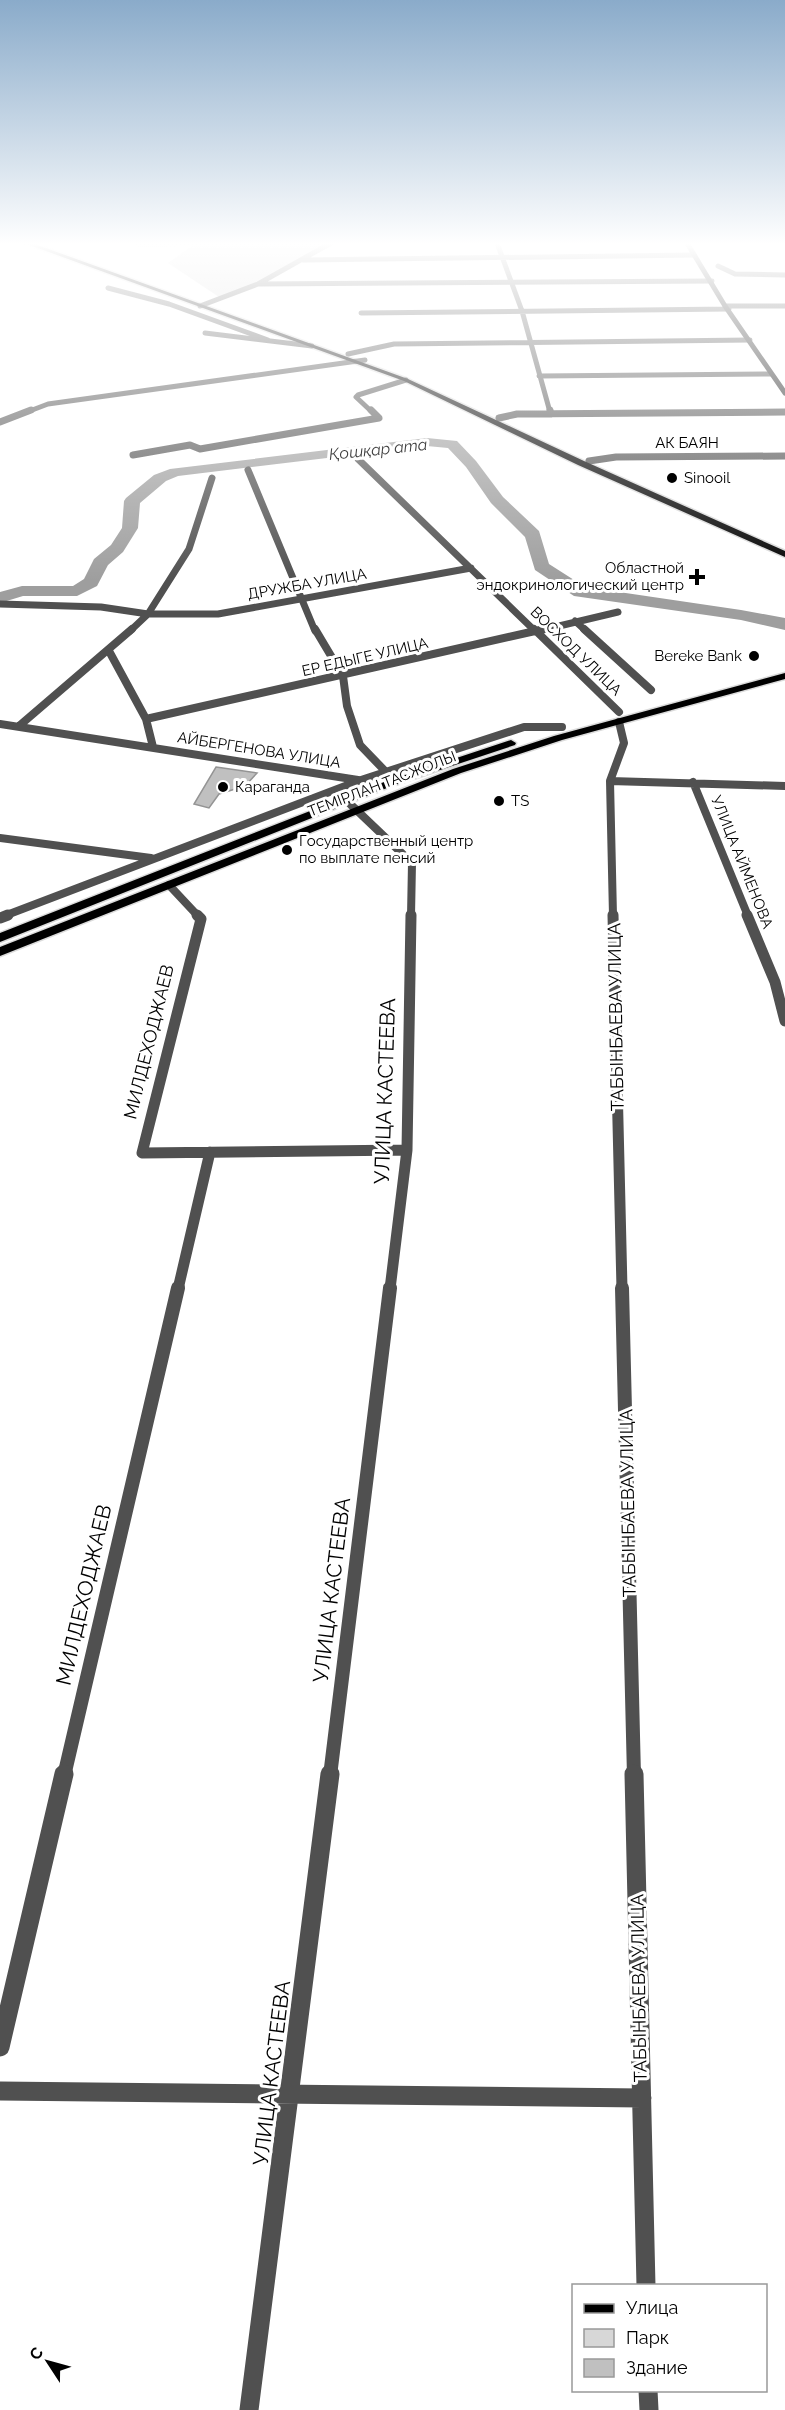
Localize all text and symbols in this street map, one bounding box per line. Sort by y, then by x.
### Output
street label: АК БАЯН [655,434,719,452]
water label: Қошқар ата [328,435,429,464]
place label: Sinooil [684,469,731,487]
marker: Sinooil [665,471,679,485]
place label: Областной эндокринологический центр [476,559,684,594]
street label: ДРУЖБА УЛИЦА [246,565,368,603]
marker: Областной эндокринологический центр [688,568,706,586]
street label: ВОСХОД УЛИЦА [527,603,625,699]
street label: ЕР ЕДЫГЕ УЛИЦА [300,634,430,680]
place label: Bereke Bank [654,647,742,665]
marker: Bereke Bank [747,649,761,663]
street label: АЙБЕРГЕНОВА УЛИЦА [176,728,342,772]
street label: ТЕМІРЛАН ТАСЖОЛЫ [305,747,459,821]
place label: Караганда [235,778,310,796]
marker: Караганда [216,780,230,794]
place label: TS [511,792,529,810]
street label: УЛИЦА АЙМЕНОВА [707,793,777,931]
marker: TS [492,794,506,808]
place label: Государственный центр по выплате пенсий [299,832,473,867]
marker: Государственный центр по выплате пенсий [280,843,294,857]
street label: ТАБЫНБАЕВА УЛИЦА [603,923,628,1111]
street label: МИЛДЕХОДЖАЕВ [119,963,178,1121]
street label: УЛИЦА КАСТЕЕВА [369,998,400,1184]
street label: ТАБЫНБАЕВА УЛИЦА [615,1409,640,1597]
street label: УЛИЦА КАСТЕЕВА [308,1496,355,1684]
street label: МИЛДЕХОДЖАЕВ [51,1502,116,1688]
street label: ТАБЫНБАЕВА УЛИЦА [626,1894,651,2082]
street label: УЛИЦА КАСТЕЕВА [248,1979,295,2167]
legend [572,2284,767,2392]
text: Улица [626,2297,678,2318]
text: Парк [626,2327,669,2348]
north arrow [18,2332,78,2392]
text: С [25,2343,47,2364]
text: Здание [626,2357,688,2378]

